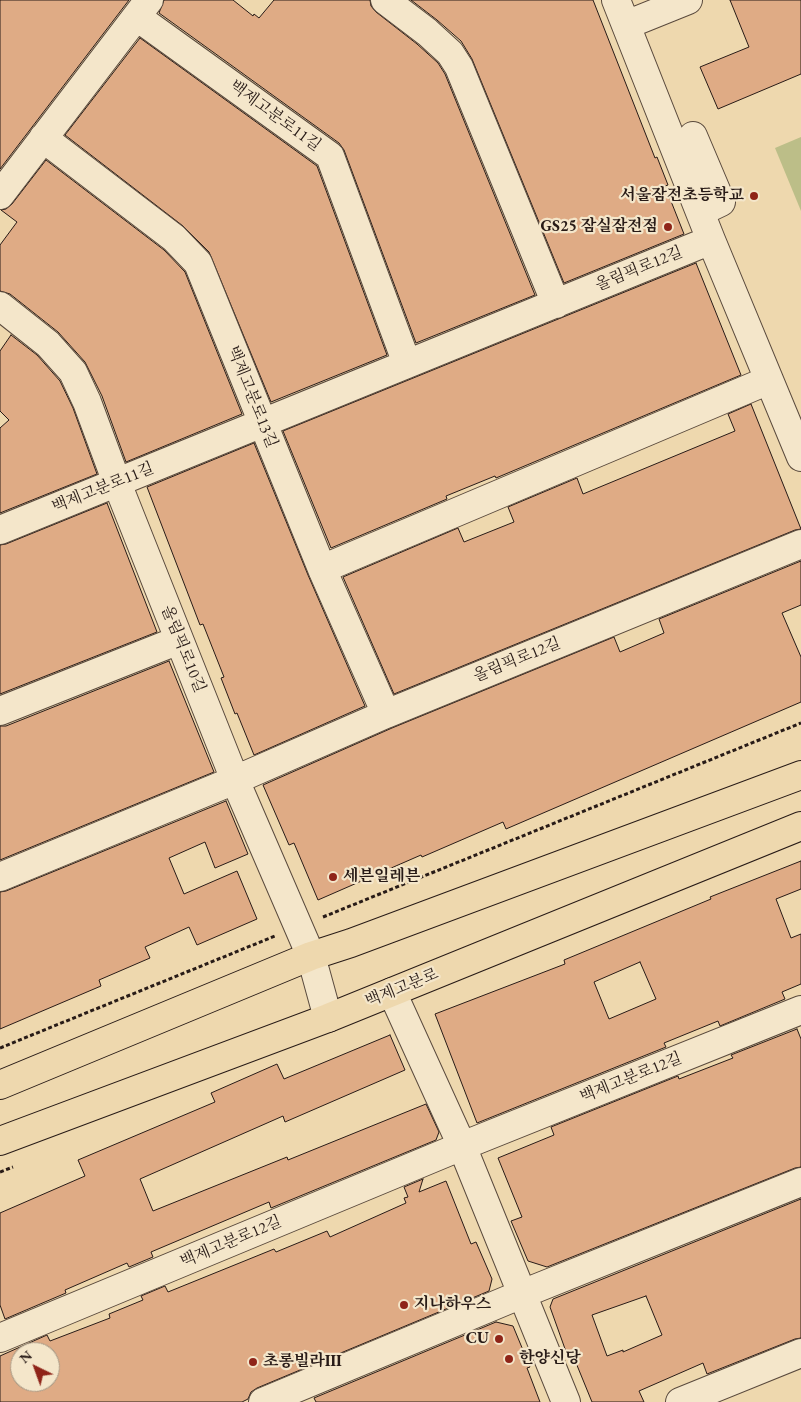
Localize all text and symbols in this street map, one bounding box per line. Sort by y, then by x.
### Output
street label: 백제고분로11길 [226,76,324,156]
place label: 서울잠전초등학교 [620,186,744,206]
marker: 서울잠전초등학교 [748,190,760,202]
place label: GS25 잠실잠전점 [541,217,658,237]
marker: GS25 잠실잠전점 [662,221,674,233]
street label: 올림픽로12길 [592,243,686,295]
street label: 백제고분로13길 [223,343,281,451]
street label: 백제고분로11길 [49,459,157,517]
street label: 올림픽로10길 [157,602,209,696]
street label: 올림픽로12길 [470,634,564,686]
place label: 세븐일레븐 [343,867,420,887]
marker: 세븐일레븐 [327,871,339,883]
street label: 백제고분로 [363,965,441,1011]
street label: 백제고분로12길 [577,1049,685,1107]
street label: 백제고분로12길 [177,1212,285,1272]
place label: 지나하우스 [414,1295,491,1315]
marker: 지나하우스 [398,1299,410,1311]
place label: CU [466,1329,489,1349]
marker: CU [493,1333,505,1345]
north arrow [10,1342,60,1392]
text: N [15,1346,36,1367]
place label: 한양신당 [519,1349,581,1369]
place label: 초롱빌라Ⅲ [263,1352,342,1372]
marker: 한양신당 [503,1353,515,1365]
marker: 초롱빌라Ⅲ [247,1356,259,1368]

